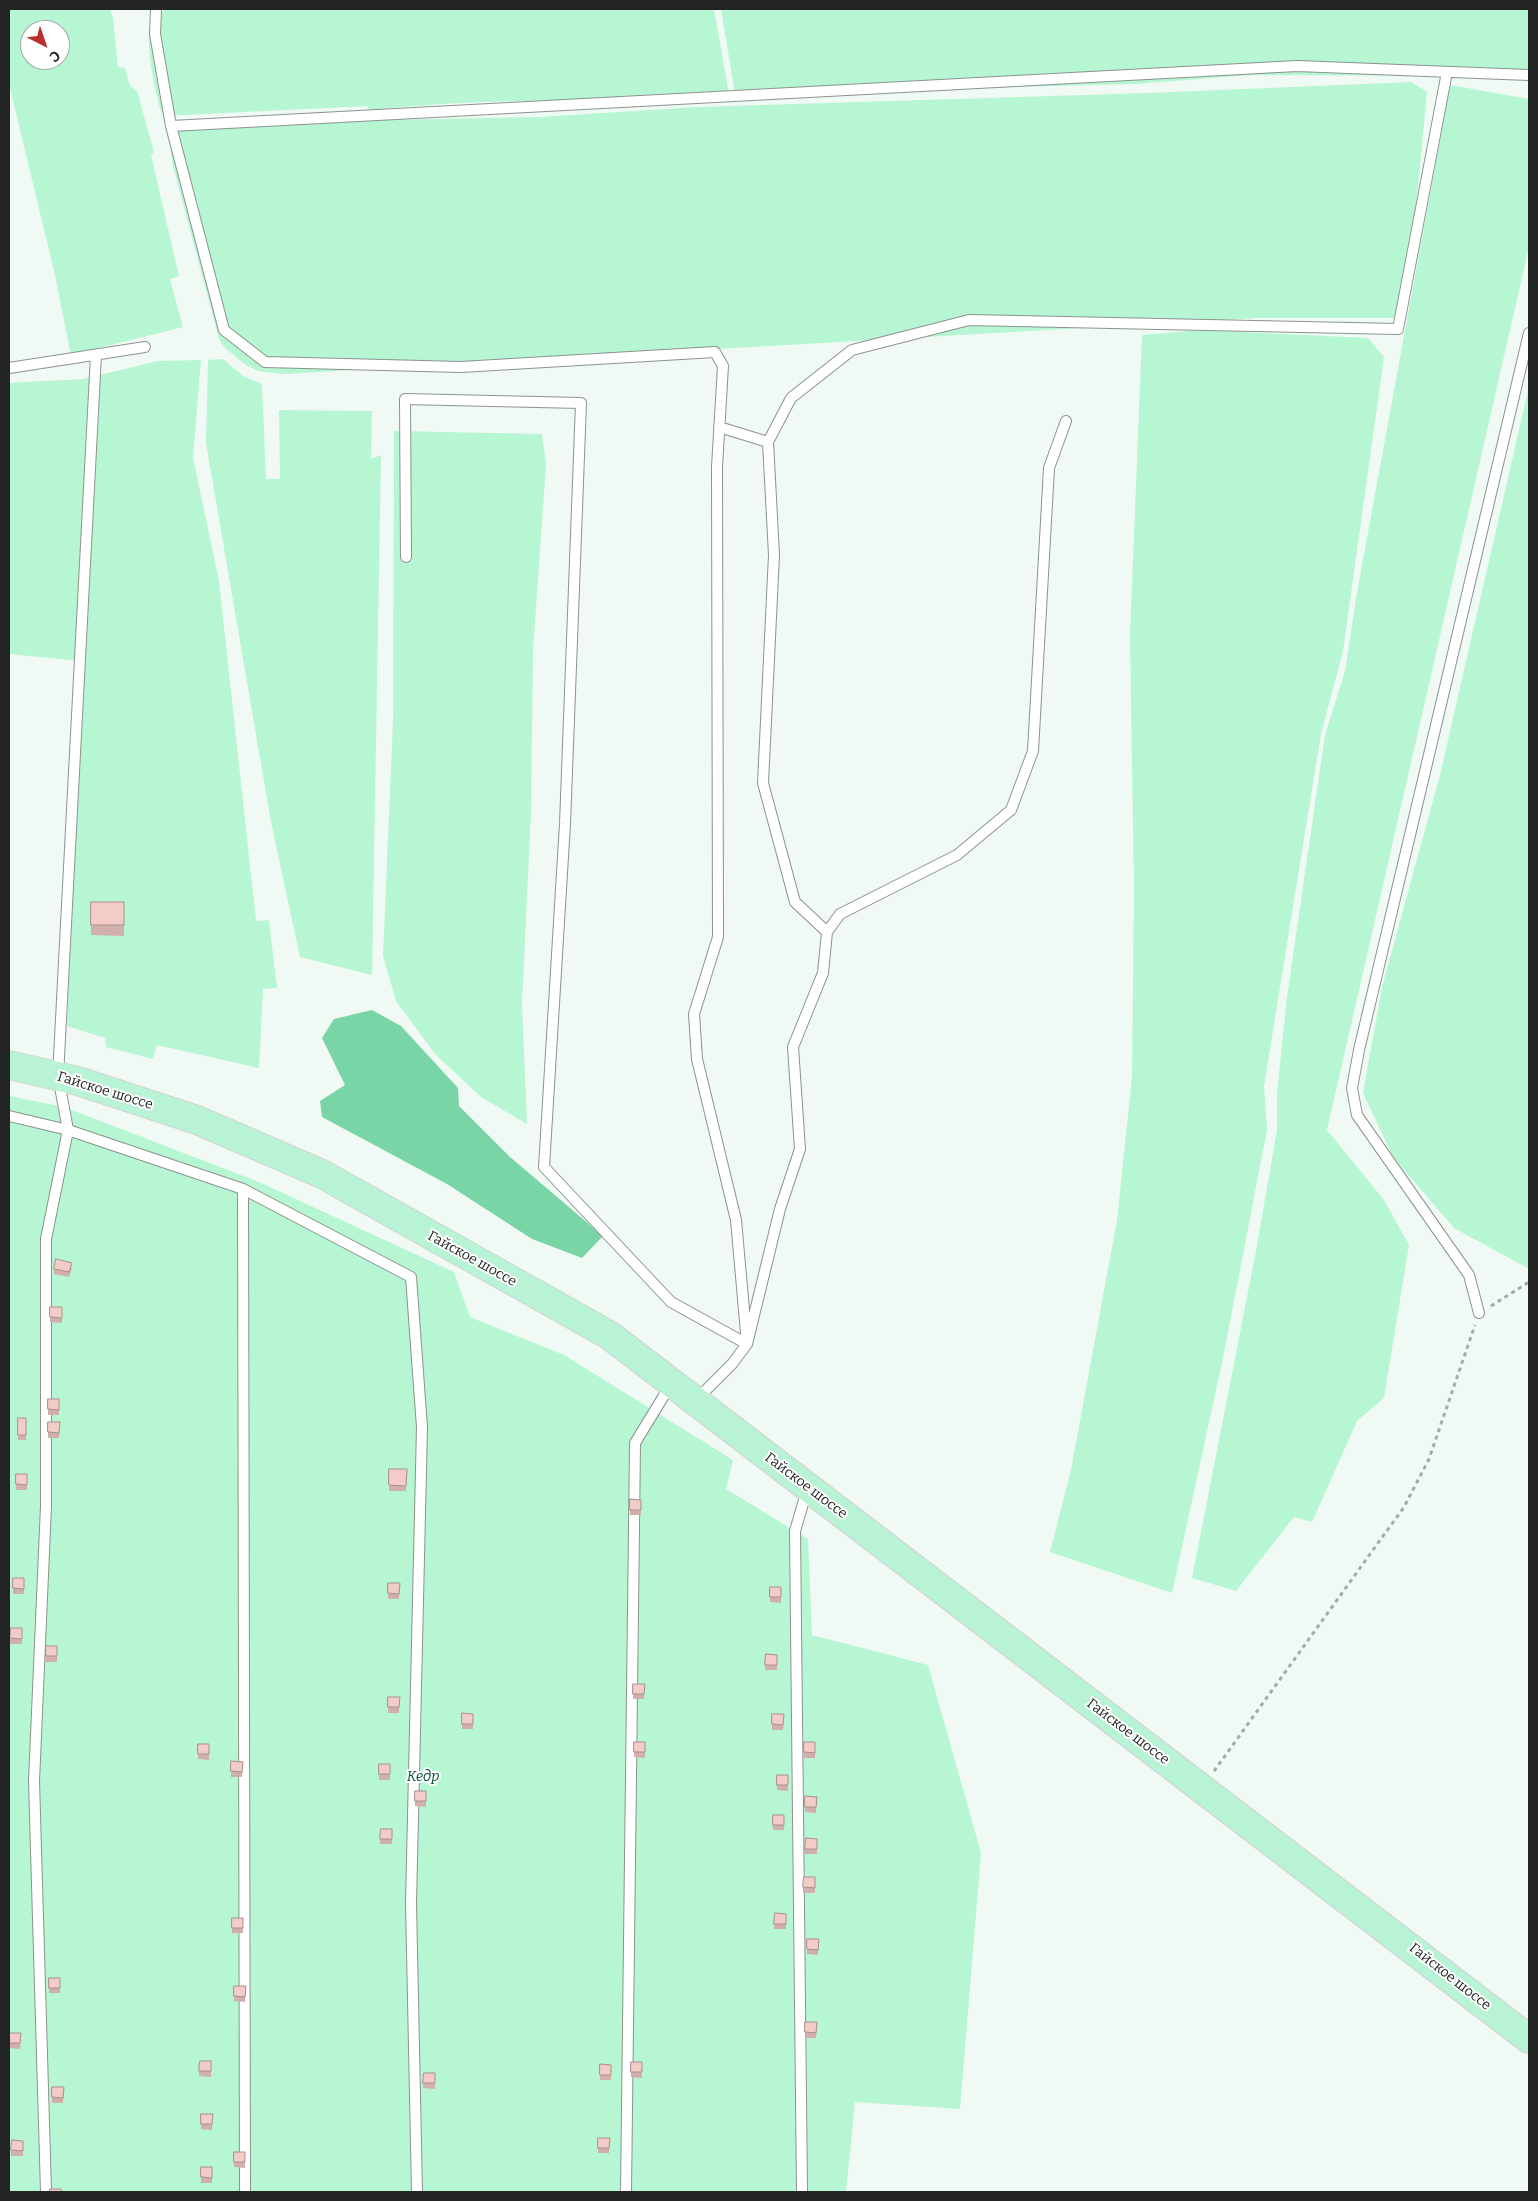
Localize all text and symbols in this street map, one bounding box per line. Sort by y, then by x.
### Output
north arrow [20,20,70,70]
text: С [46,47,63,65]
street label: Гайское шоссе [55,1068,155,1114]
street label: Гайское шоссе [425,1228,519,1290]
street label: Гайское шоссе [761,1449,851,1523]
street label: Гайское шоссе [1083,1695,1173,1769]
park label: Кедр [407,1769,439,1785]
street label: Гайское шоссе [1406,1940,1494,2014]

